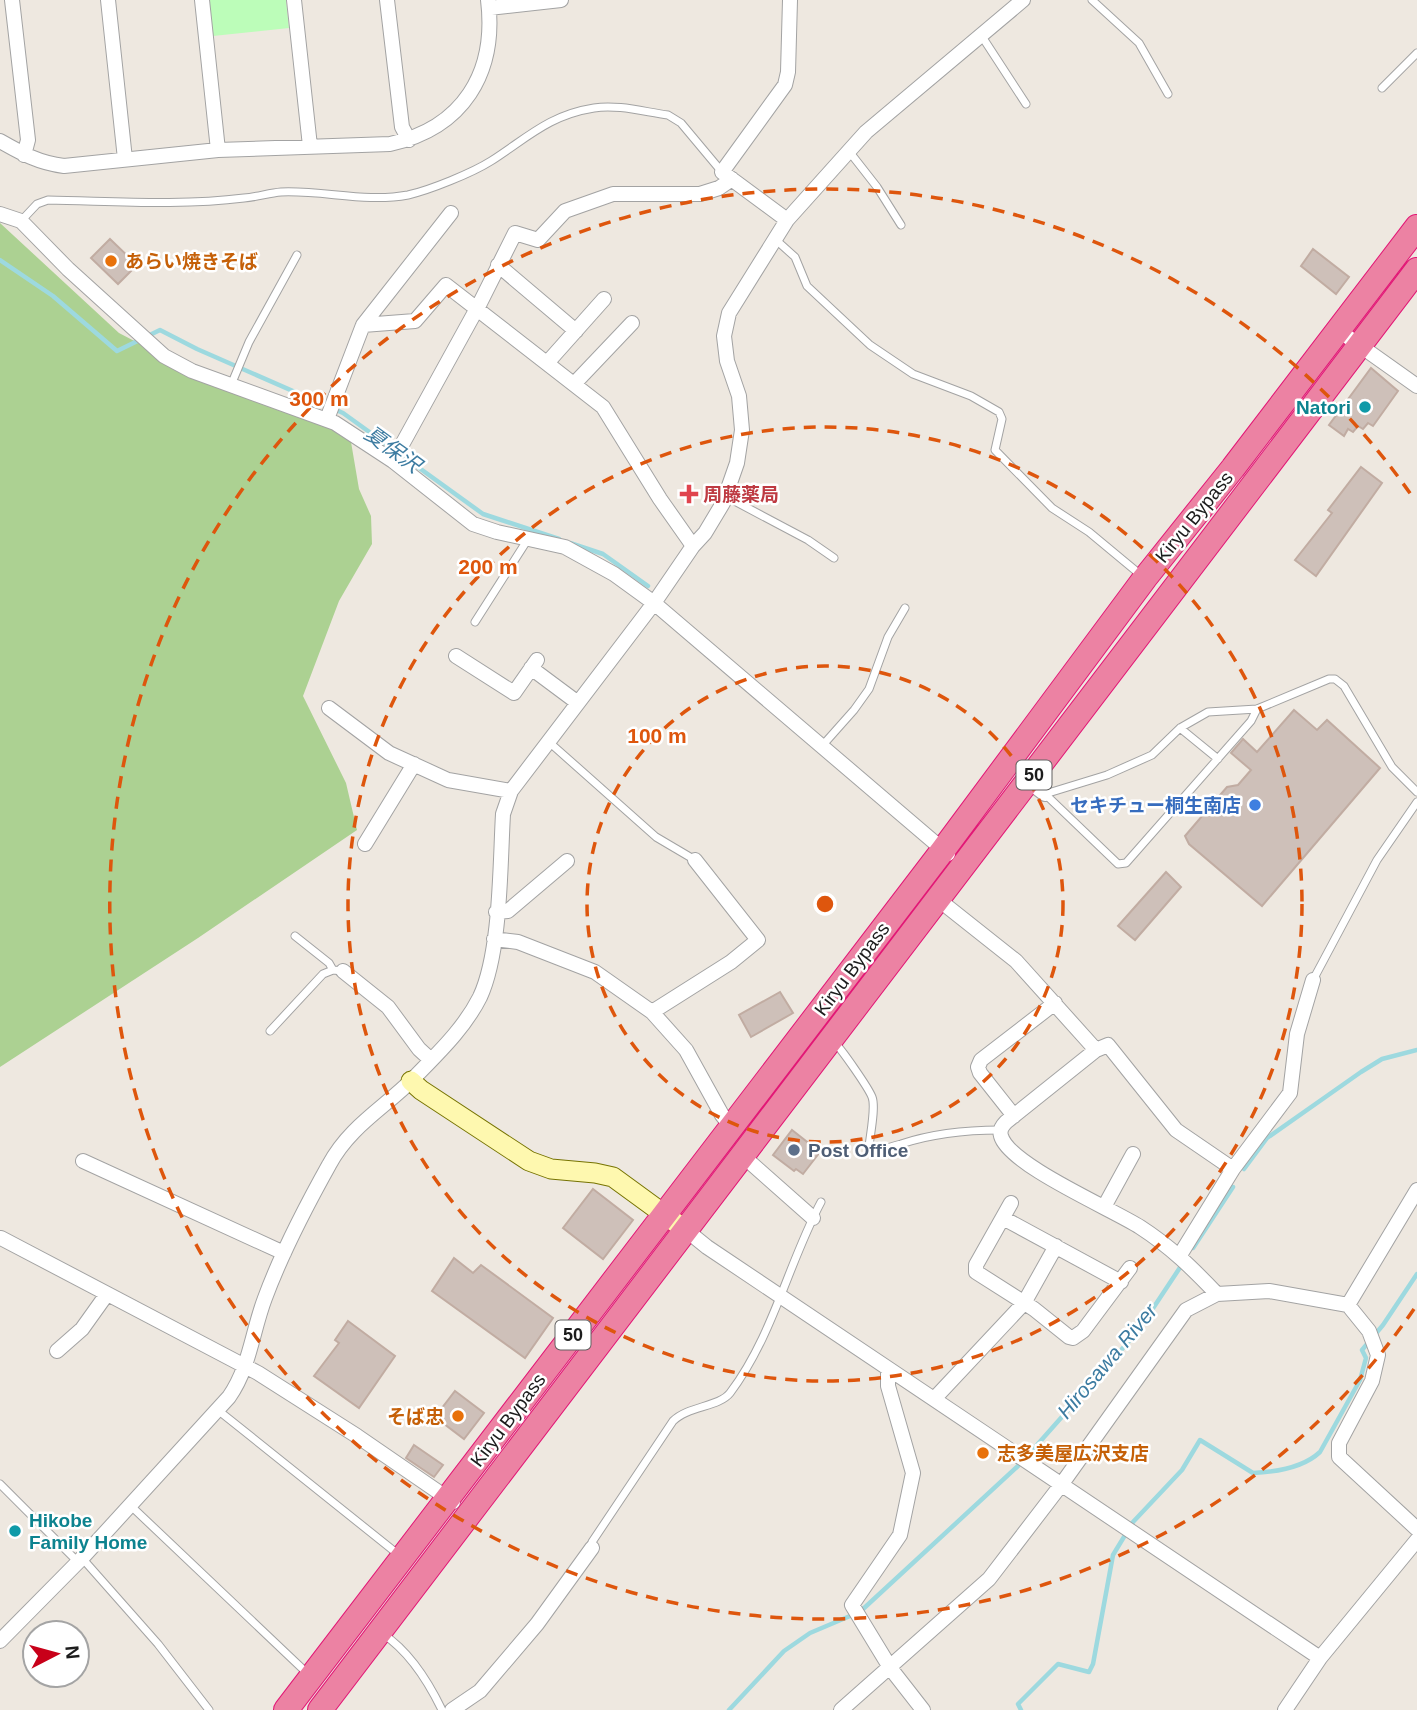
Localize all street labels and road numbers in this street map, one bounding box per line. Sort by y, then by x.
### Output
street label: Kiryu Bypass [1151,467,1237,567]
road number: 50 [1016,760,1052,790]
street label: Kiryu Bypass [810,918,894,1020]
road number: 50 [556,1320,590,1350]
street label: Kiryu Bypass [466,1369,550,1471]

